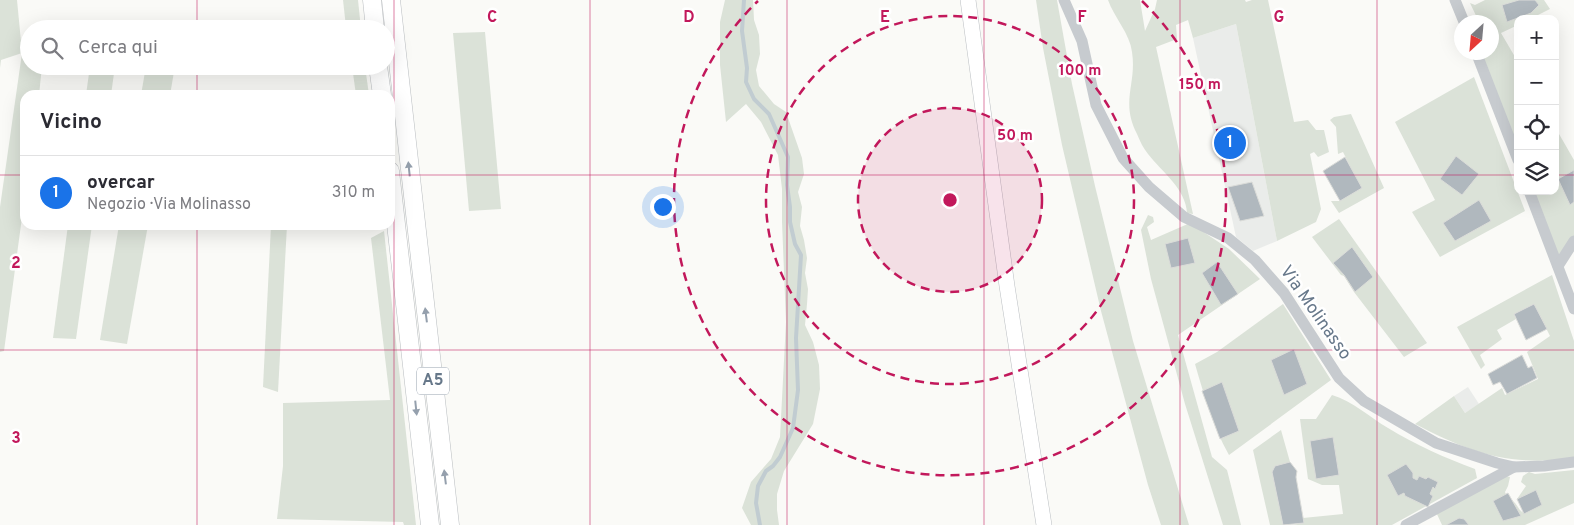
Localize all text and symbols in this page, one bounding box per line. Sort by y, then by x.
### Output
text: C [487,8,497,28]
text: D [683,8,695,28]
text: E [880,8,890,28]
text: F [1077,8,1087,28]
text: G [1274,8,1284,28]
north arrow [1454,15,1499,60]
map controls [1514,15,1559,195]
button: + [1514,15,1559,60]
search box [20,20,395,75]
icon: search [38,34,66,62]
text: Cerca qui [78,36,158,60]
button: − [1514,60,1559,105]
text: 100 m [1059,62,1101,81]
text: 150 m [1179,76,1221,95]
button: locate [1514,105,1559,150]
text: Vicino [40,109,102,136]
pin: 1 [1214,124,1246,162]
text: 50 m [997,127,1033,146]
button: layers [1514,150,1559,195]
one-way arrow [405,160,413,176]
text: overcar [87,171,155,195]
text: 1 [53,183,59,203]
text: 310 m [332,183,375,203]
centre of rings [941,191,959,209]
your location [650,194,676,220]
text: Negozio · Via Molinasso [87,195,251,215]
text: 2 [11,254,21,274]
street label: Via Molinasso [1274,261,1356,365]
one-way arrow [422,307,430,323]
road number: A5 [417,368,449,394]
one-way arrow [412,400,420,416]
text: 3 [11,429,21,449]
one-way arrow [441,468,449,484]

